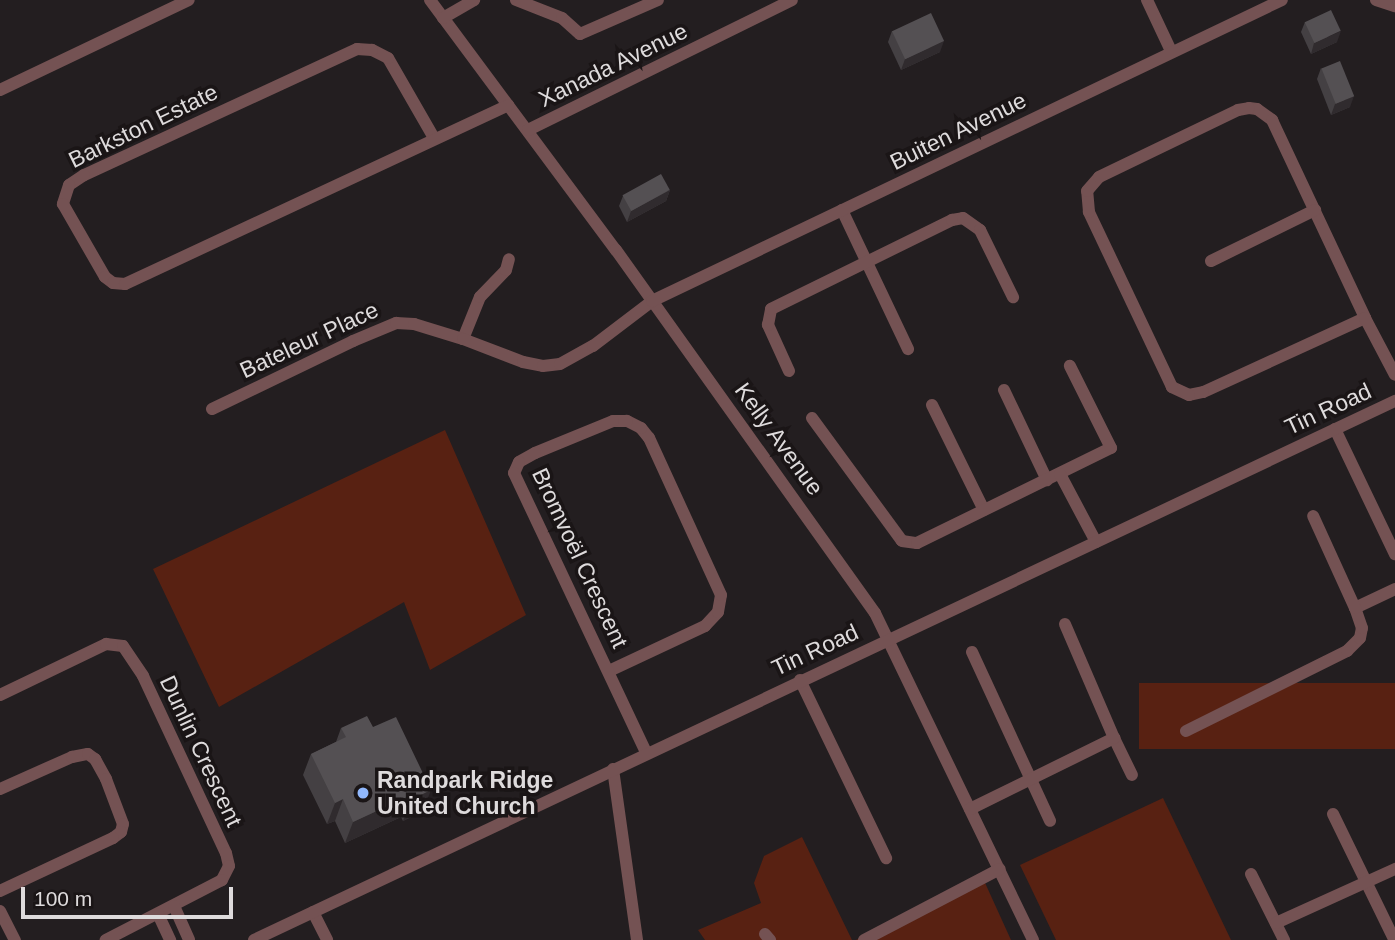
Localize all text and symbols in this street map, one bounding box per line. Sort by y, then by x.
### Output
street label: Xanada Avenue [534,17,692,113]
street label: Barkston Estate [64,78,222,174]
street label: Buiten Avenue [885,86,1031,176]
street label: Bateleur Place [235,296,383,384]
street label: Kelly Avenue [729,377,829,501]
street label: Tin Road [1280,377,1376,441]
street label: Bromvoël Crescent [526,464,634,652]
street label: Tin Road [767,618,863,682]
street label: Dunlin Crescent [154,671,248,831]
place label: Randpark Ridge United Church [377,766,553,820]
marker: Randpark Ridge United Church [355,785,371,801]
scale bar [24,874,236,918]
text: 100 m [34,887,92,910]

